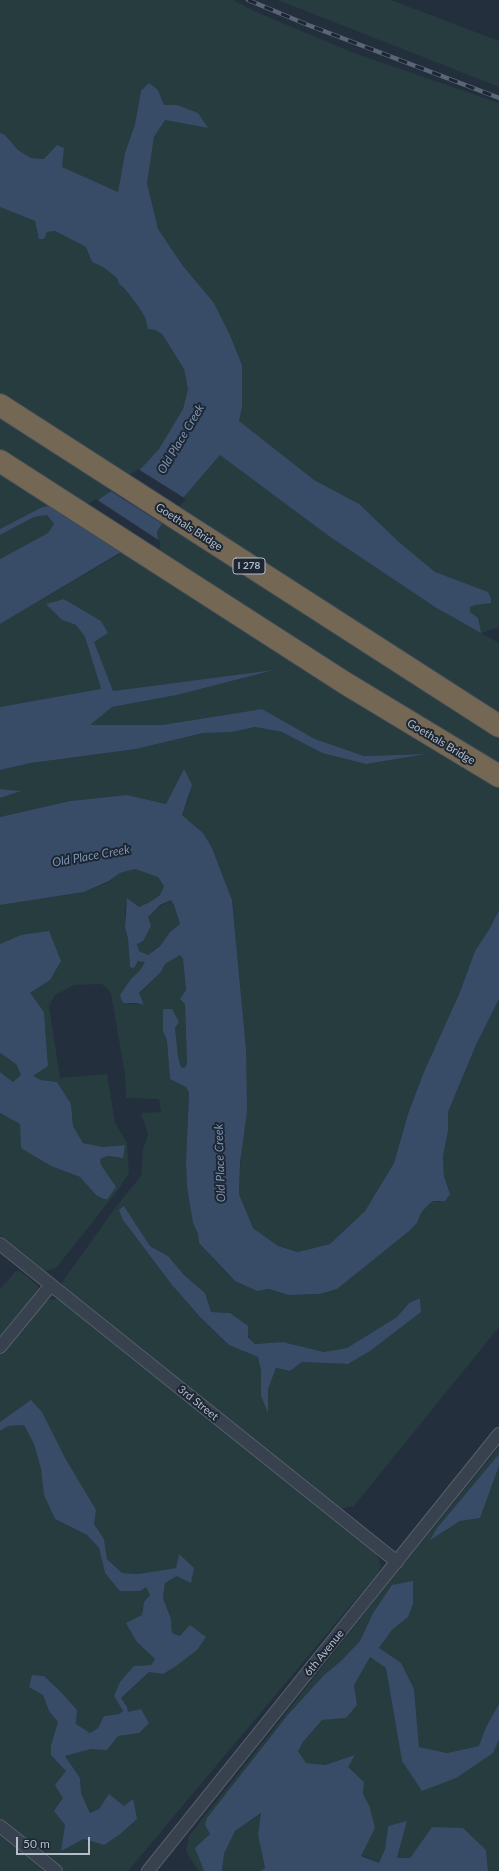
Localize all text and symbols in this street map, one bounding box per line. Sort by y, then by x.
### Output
water label: Old Place Creek [155,402,207,476]
street label: Goethals Bridge [153,501,225,553]
road number: I 278 [233,558,265,574]
street label: Goethals Bridge [405,717,477,767]
water label: Old Place Creek [51,842,131,870]
water label: Old Place Creek [211,1123,229,1203]
street label: 3rd Street [175,1383,221,1423]
street label: 6th Avenue [301,1627,347,1679]
scale bar [18,1829,92,1855]
text: 50 m [23,1836,50,1851]

